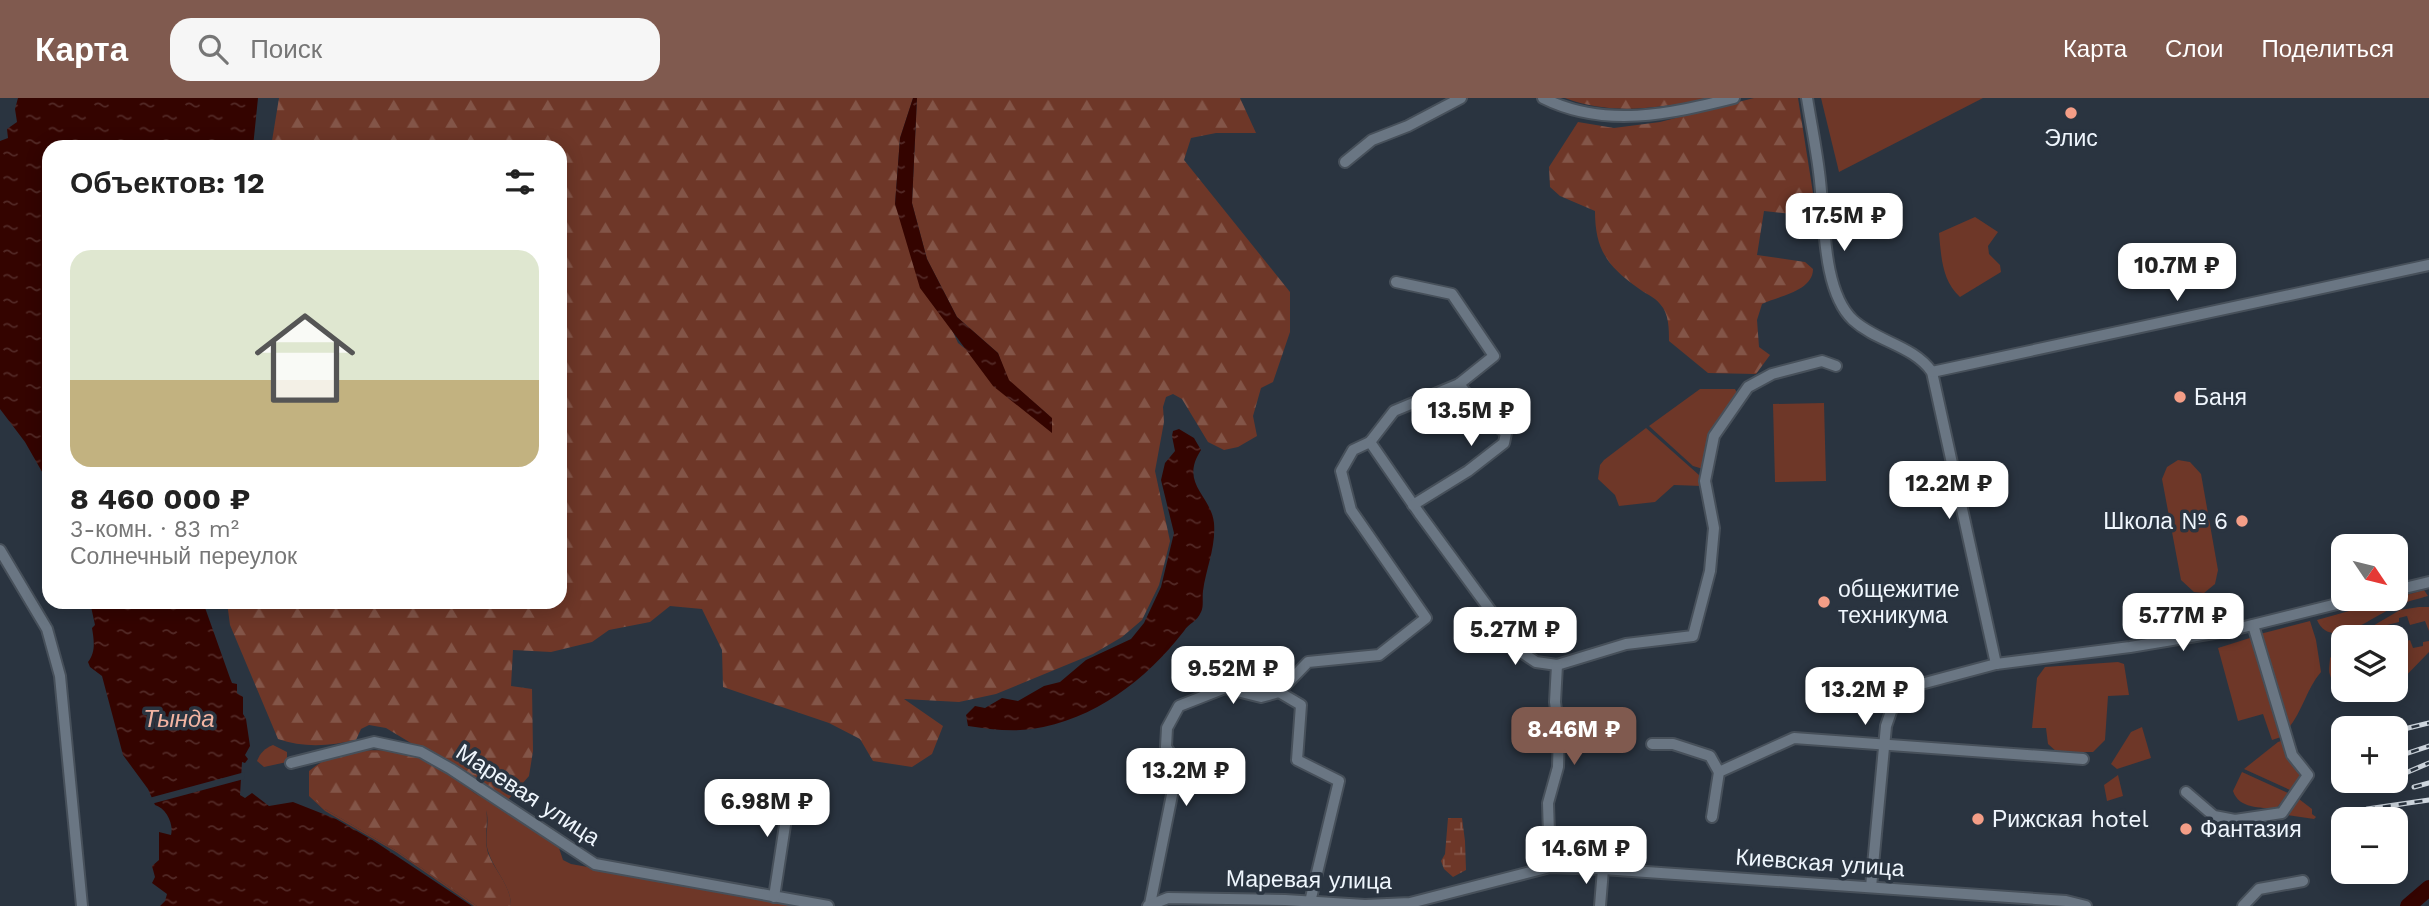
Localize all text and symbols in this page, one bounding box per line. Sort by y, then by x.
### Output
search box [170,18,660,81]
text: Карта [35,30,128,69]
icon: search [194,30,232,68]
text: Поиск [250,34,322,64]
text: Карта [2063,35,2127,63]
text: Слои [2165,35,2223,63]
text: Поделиться [2261,35,2394,63]
marker: Элис [2063,105,2079,121]
place label: Элис [2044,125,2098,152]
icon: filters [501,163,539,201]
text: Объектов: 12 [70,165,265,200]
pin: 17.5M ₽ [1779,194,1909,253]
text: 17.5M ₽ [1802,202,1886,229]
pin: 10.7M ₽ [2112,244,2242,303]
text: 10.7M ₽ [2134,252,2220,279]
icon: home [242,295,368,421]
place label: Баня [2194,384,2247,411]
pin: 13.5M ₽ [1406,388,1536,448]
marker: Баня [2172,389,2188,405]
text: 13.5M ₽ [1428,397,1514,424]
pin: 12.2M ₽ [1884,462,2014,521]
text: 12.2M ₽ [1905,470,1993,497]
text: 8 460 000 ₽ [70,481,250,516]
place label: Школа № 6 [2103,508,2228,535]
marker: Школа № 6 [2234,513,2250,529]
text: 3-комн. · 83 m² [70,516,239,543]
north arrow [2331,534,2408,611]
map controls [2331,534,2408,884]
text: Солнечный переулок [70,543,297,570]
place label: общежитие техникума [1838,576,1960,629]
marker: общежитие техникума [1816,594,1832,610]
pin: 5.77M ₽ [2118,594,2248,653]
text: 5.77M ₽ [2139,602,2227,629]
pin: 5.27M ₽ [1450,608,1580,667]
text: 5.27M ₽ [1470,616,1560,643]
button: layers [2331,625,2408,702]
pin: 9.52M ₽ [1168,646,1298,706]
text: 9.52M ₽ [1187,655,1279,682]
pin: 13.2M ₽ [1800,668,1930,727]
text: 13.2M ₽ [1821,676,1909,703]
water label: Тында [143,705,215,733]
pin: 8.46M ₽ [1509,708,1639,767]
text: 8.46M ₽ [1527,716,1621,743]
button: + [2331,716,2408,793]
street label: Маревая улица [451,738,605,852]
pin: 13.2M ₽ [1121,748,1251,808]
text: 13.2M ₽ [1142,757,1230,784]
pin: 6.98M ₽ [702,780,832,839]
text: 6.98M ₽ [721,788,813,815]
place label: Рижская hotel [1992,806,2149,833]
button: − [2331,807,2408,884]
marker: Рижская hotel [1970,811,1986,827]
place label: Фантазия [2200,816,2302,843]
marker: Фантазия [2178,821,2194,837]
pin: 14.6M ₽ [1521,826,1651,886]
text: 14.6M ₽ [1542,835,1630,862]
street label: Киевская улица [1735,844,1906,882]
street label: Маревая улица [1226,865,1392,895]

